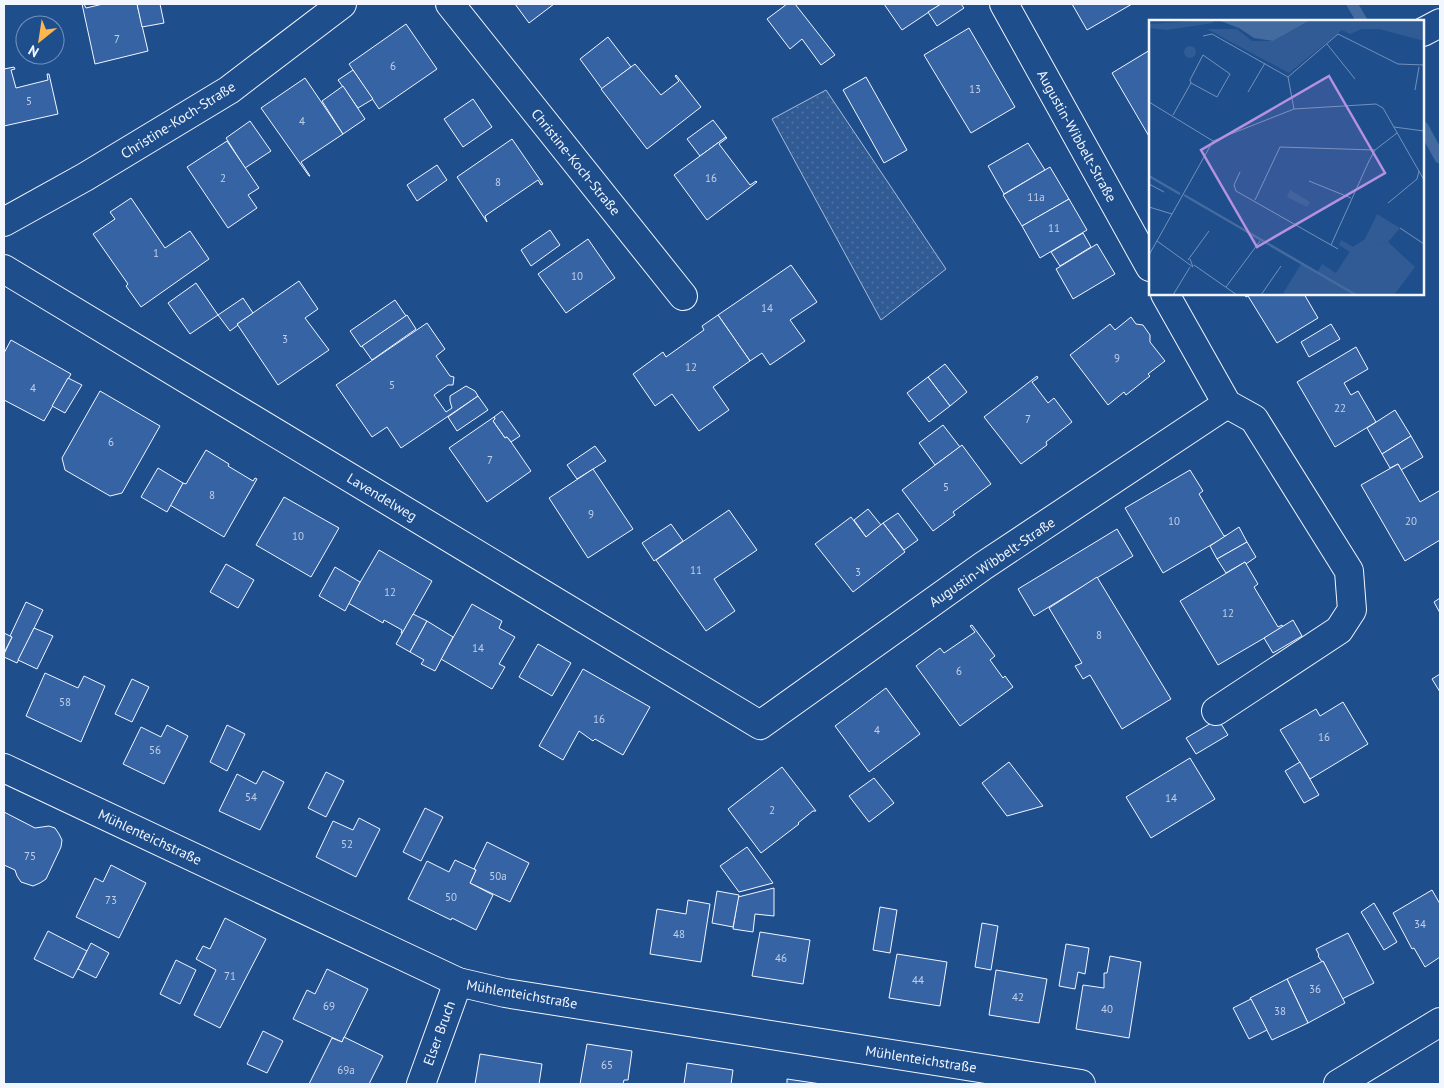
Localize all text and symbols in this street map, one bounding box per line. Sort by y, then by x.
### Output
north arrow [15,15,65,65]
inset map [1149,20,1424,295]
house number: 7 [114,32,120,46]
text: N [25,41,42,61]
house number: 6 [390,59,396,73]
street label: Augustin-Wibbelt-Straße [1033,67,1121,205]
street label: Christine-Koch-Straße [117,77,239,163]
house number: 13 [969,82,981,96]
house number: 5 [26,94,32,108]
street label: Christine-Koch-Straße [527,105,625,219]
house number: 4 [299,114,305,128]
house number: 2 [220,171,226,185]
house number: 16 [705,171,717,185]
house number: 8 [495,175,501,189]
house number: 11a [1027,190,1045,204]
house number: 11 [1048,221,1060,235]
house number: 1 [153,246,159,260]
house number: 10 [571,269,583,283]
house number: 14 [761,301,773,315]
house number: 3 [282,332,288,346]
house number: 9 [1114,351,1120,365]
house number: 12 [685,360,697,374]
house number: 5 [389,378,395,392]
house number: 4 [30,381,36,395]
house number: 22 [1334,401,1346,415]
house number: 7 [1025,412,1031,426]
house number: 6 [108,435,114,449]
house number: 7 [487,453,493,467]
street label: Lavendelweg [344,469,420,525]
house number: 5 [943,480,949,494]
house number: 8 [209,488,215,502]
house number: 9 [588,507,594,521]
street label: Augustin-Wibbelt-Straße [926,513,1058,611]
house number: 10 [1168,514,1180,528]
house number: 20 [1405,514,1417,528]
house number: 10 [292,529,304,543]
house number: 11 [690,563,702,577]
house number: 3 [855,565,861,579]
house number: 12 [384,585,396,599]
house number: 12 [1222,606,1234,620]
house number: 8 [1096,628,1102,642]
house number: 14 [472,641,484,655]
house number: 6 [956,664,962,678]
house number: 58 [59,695,71,709]
house number: 16 [593,712,605,726]
house number: 4 [874,723,880,737]
house number: 16 [1318,730,1330,744]
house number: 56 [149,743,161,757]
house number: 54 [245,790,257,804]
house number: 14 [1165,791,1177,805]
house number: 2 [769,803,775,817]
street label: Mühlenteichstraße [95,805,205,869]
house number: 52 [341,837,353,851]
house number: 75 [24,849,36,863]
house number: 50a [489,869,507,883]
house number: 50 [445,890,457,904]
house number: 73 [105,893,117,907]
house number: 34 [1414,917,1426,931]
house number: 48 [673,927,685,941]
house number: 46 [775,951,787,965]
house number: 71 [224,969,236,983]
house number: 44 [912,973,924,987]
street label: Mühlenteichstraße [465,975,579,1013]
house number: 36 [1309,982,1321,996]
house number: 42 [1012,990,1024,1004]
street label: Elser Bruch [419,998,459,1068]
house number: 69 [323,999,335,1013]
house number: 40 [1101,1002,1113,1016]
house number: 38 [1274,1004,1286,1018]
street label: Mühlenteichstraße [864,1041,978,1077]
house number: 65 [601,1058,613,1072]
house number: 69a [337,1063,355,1077]

